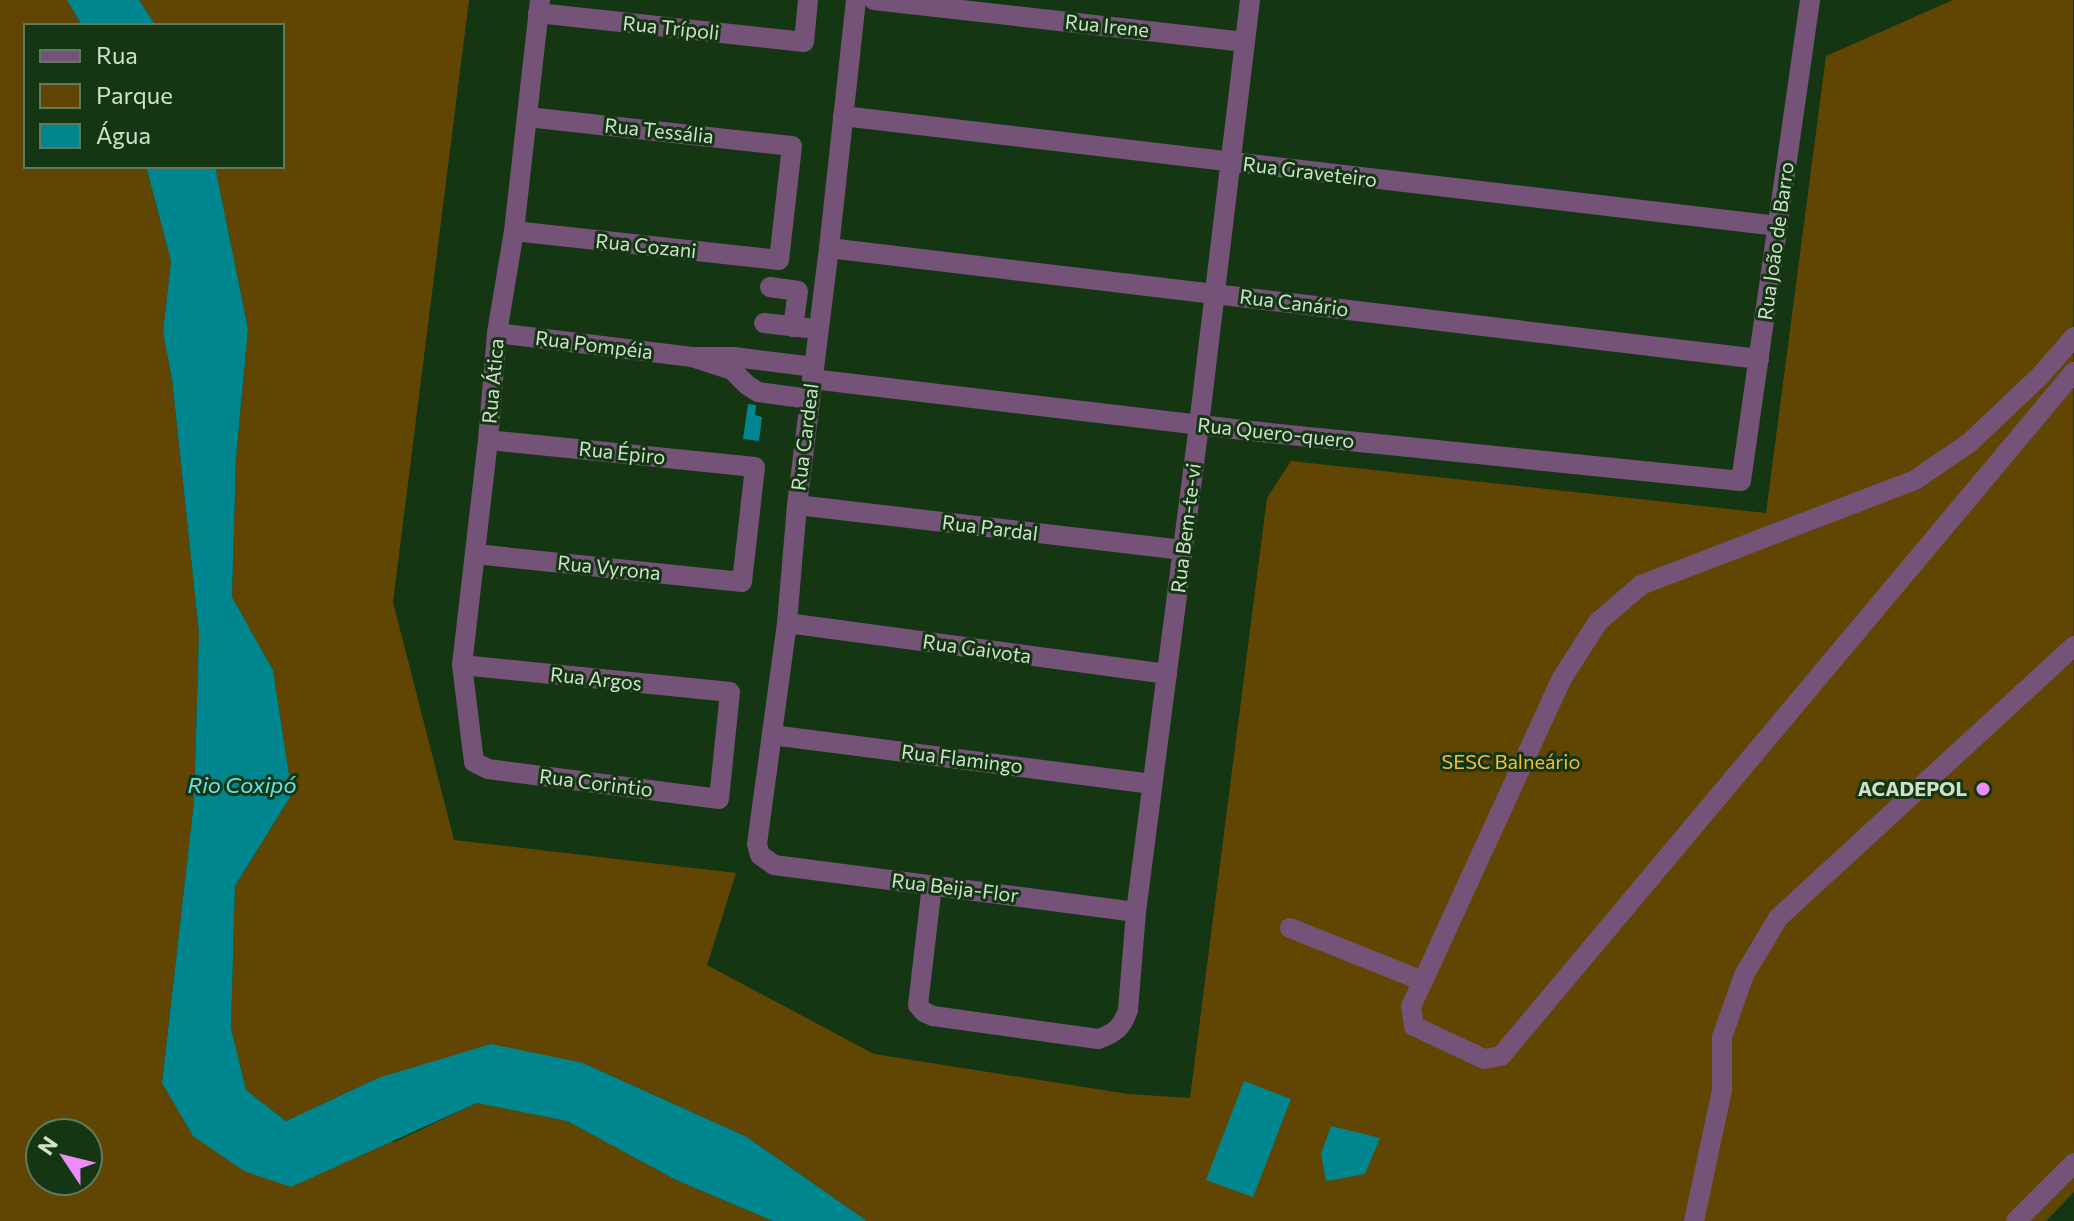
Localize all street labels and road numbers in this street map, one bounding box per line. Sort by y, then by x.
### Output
street label: Rua Irene [1064,9,1150,41]
street label: Rua Trípoli [622,10,721,44]
street label: Rua Tessália [603,112,715,148]
street label: Rua Graveteiro [1242,151,1379,191]
street label: Rua João de Barro [1752,160,1798,322]
street label: Rua Cozani [594,228,698,262]
street label: Rua Canário [1238,283,1350,321]
street label: Rua Pompéia [534,325,654,363]
street label: Rua Ática [476,337,508,425]
street label: Rua Cardeal [786,382,823,492]
street label: Rua Quero-quero [1196,412,1356,452]
street label: Rua Épiro [577,436,667,468]
street label: Rua Bem-te-vi [1165,462,1205,594]
street label: Rua Pardal [941,509,1039,545]
street label: Rua Vyrona [556,550,662,584]
street label: Rua Gaivota [921,629,1033,668]
street label: Rua Argos [549,661,643,695]
street label: Rua Flamingo [900,739,1024,777]
street label: Rua Corintio [538,763,654,801]
street label: Rua Beija-Flor [890,867,1020,907]

